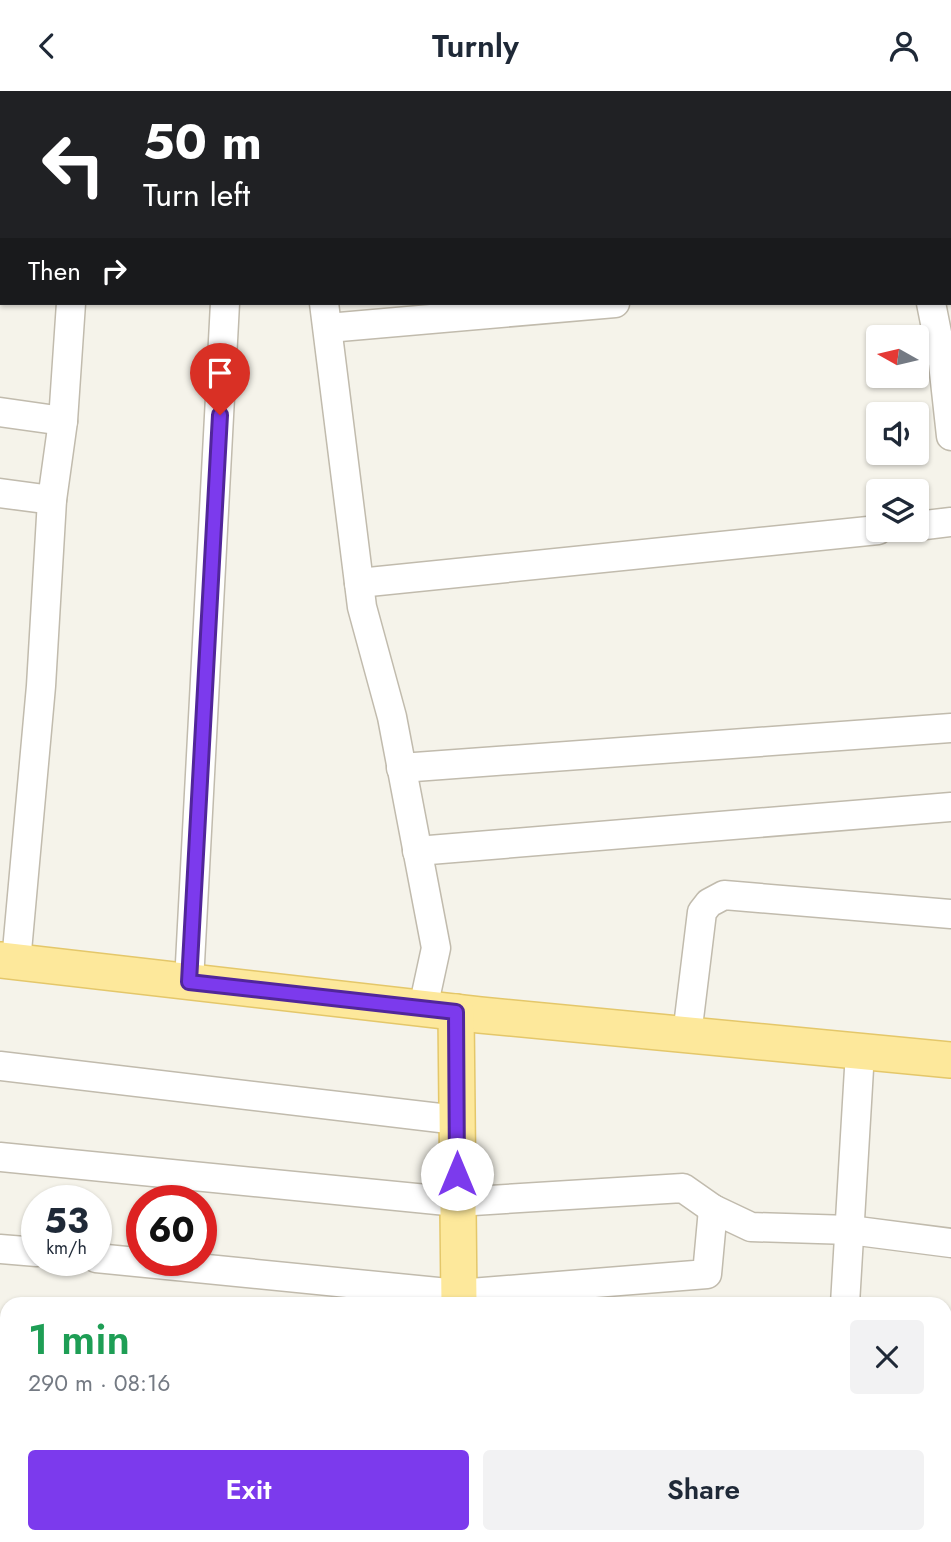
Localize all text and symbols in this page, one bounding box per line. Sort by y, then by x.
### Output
text: Turnly [432,23,519,69]
icon: back [28,27,66,65]
icon: person [885,27,923,65]
text: 50 m [143,107,262,177]
icon: left [28,119,119,210]
text: Turn left [143,172,250,218]
text: Then [28,252,81,290]
icon: right [95,252,133,290]
north arrow [866,325,929,389]
map controls [866,325,929,542]
pin [190,343,250,415]
icon: arrive [201,354,239,392]
button: sound [866,402,929,465]
button: layers [866,479,929,542]
position arrow [420,1137,494,1211]
speed limit sign: 60 [126,1185,217,1276]
text: 53 [44,1196,89,1246]
text: km/h [46,1235,87,1261]
text: 1 min [28,1309,130,1370]
button: close [850,1320,924,1394]
text: 290 m · 08:16 [28,1366,171,1400]
button: Exit [28,1450,469,1530]
button: Share [483,1450,924,1530]

